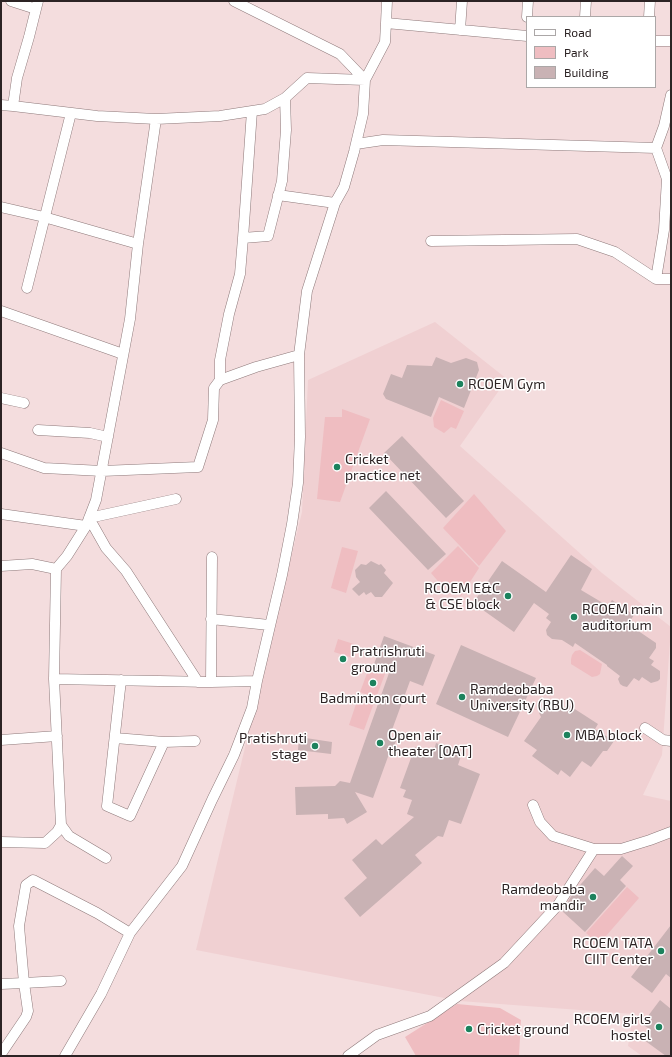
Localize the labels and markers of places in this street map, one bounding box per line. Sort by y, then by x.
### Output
place label: RCOEM Gym [468,376,546,392]
marker: RCOEM Gym [455,379,465,389]
place label: Cricket practice net [345,451,420,484]
marker: Cricket practice net [332,462,342,472]
place label: RCOEM E&C & CSE block [424,580,500,612]
marker: RCOEM E&C & CSE block [503,591,513,601]
place label: RCOEM main auditorium [582,601,663,634]
marker: RCOEM main auditorium [569,612,579,622]
place label: Pratrishruti ground [351,643,425,676]
marker: Pratrishruti ground [338,654,348,664]
marker: Badminton court [368,678,378,688]
place label: Ramdeobaba University (RBU) [470,681,574,714]
place label: Badminton court [320,690,426,706]
marker: Ramdeobaba University (RBU) [457,692,467,702]
place label: Open air theater [OAT] [388,727,472,760]
place label: MBA block [575,727,642,743]
place label: Pratishruti stage [239,730,307,762]
marker: MBA block [562,730,572,740]
marker: Open air theater [OAT] [375,738,385,748]
marker: Pratishruti stage [310,741,320,751]
place label: Ramdeobaba mandir [502,881,585,914]
marker: Ramdeobaba mandir [588,892,598,902]
place label: RCOEM TATA CIIT Center [573,935,653,968]
marker: RCOEM TATA CIIT Center [656,946,666,956]
place label: RCOEM girls hostel [574,1011,651,1044]
place label: Cricket ground [477,1021,569,1037]
marker: RCOEM girls hostel [654,1022,664,1032]
marker: Cricket ground [464,1024,474,1034]

